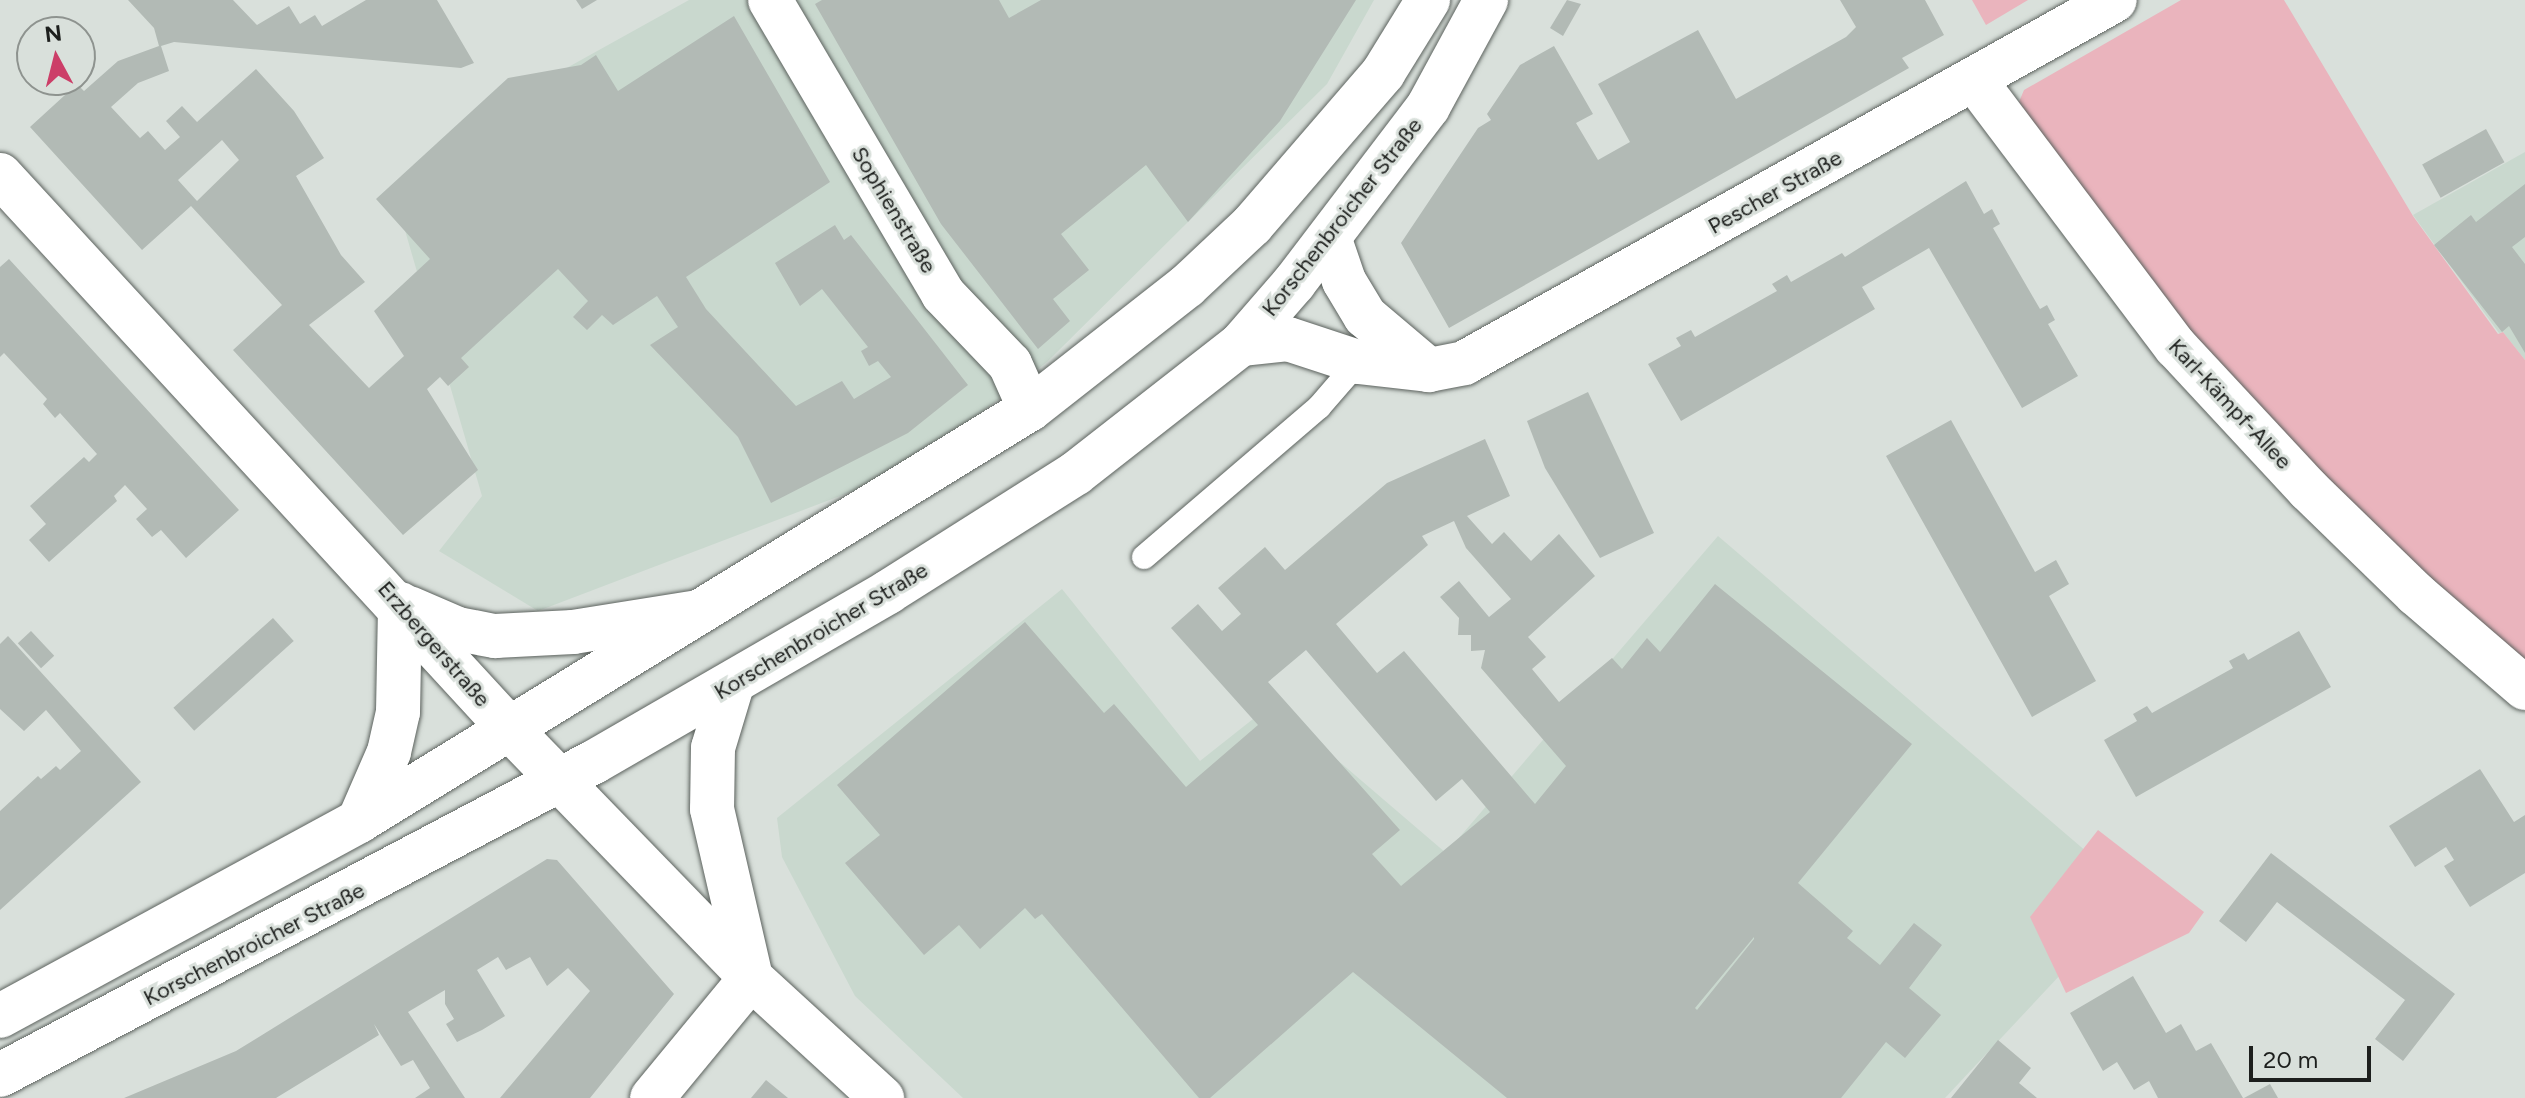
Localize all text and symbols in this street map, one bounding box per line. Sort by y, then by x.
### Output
north arrow [16,16,96,96]
text: N [43,19,63,48]
street label: Korschenbroicher Straße [1256,113,1428,321]
street label: Sophienstraße [846,142,942,278]
street label: Pescher Straße [1704,144,1846,240]
street label: Karl-Kämpf-Allee [2163,334,2297,474]
street label: Korschenbroicher Straße [709,557,933,705]
street label: Erzbergerstraße [372,576,496,712]
street label: Korschenbroicher Straße [139,877,369,1011]
scale bar [2253,1030,2375,1080]
text: 20 m [2263,1045,2318,1074]

